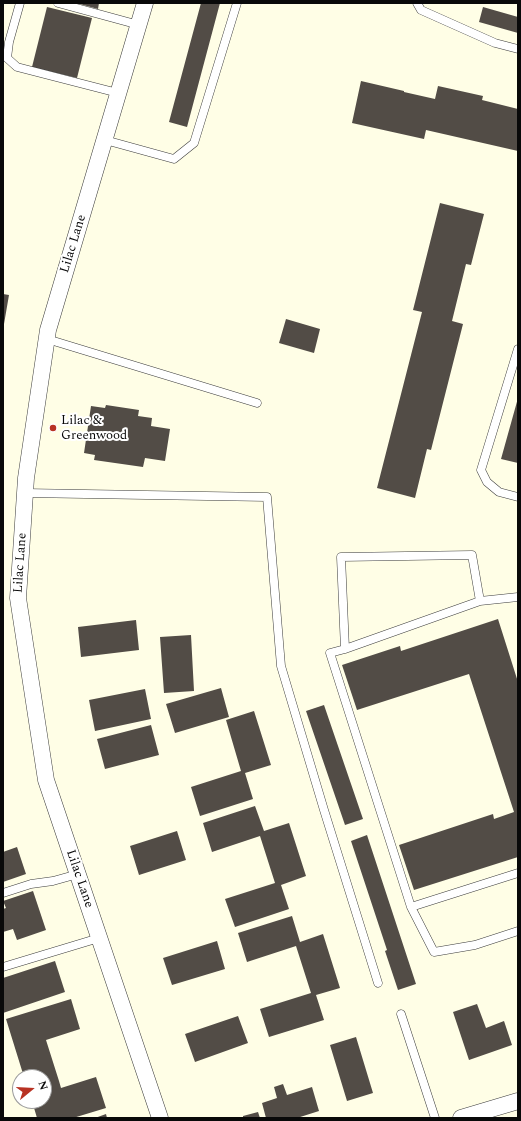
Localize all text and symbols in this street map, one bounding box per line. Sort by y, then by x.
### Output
street label: Lilac Lane [58,213,90,275]
place label: Lilac & Greenwood [61,413,127,444]
marker: Lilac & Greenwood [48,423,58,433]
street label: Lilac Lane [11,532,31,594]
street label: Lilac Lane [62,848,96,910]
north arrow [12,1069,52,1109]
text: N [33,1079,52,1092]

